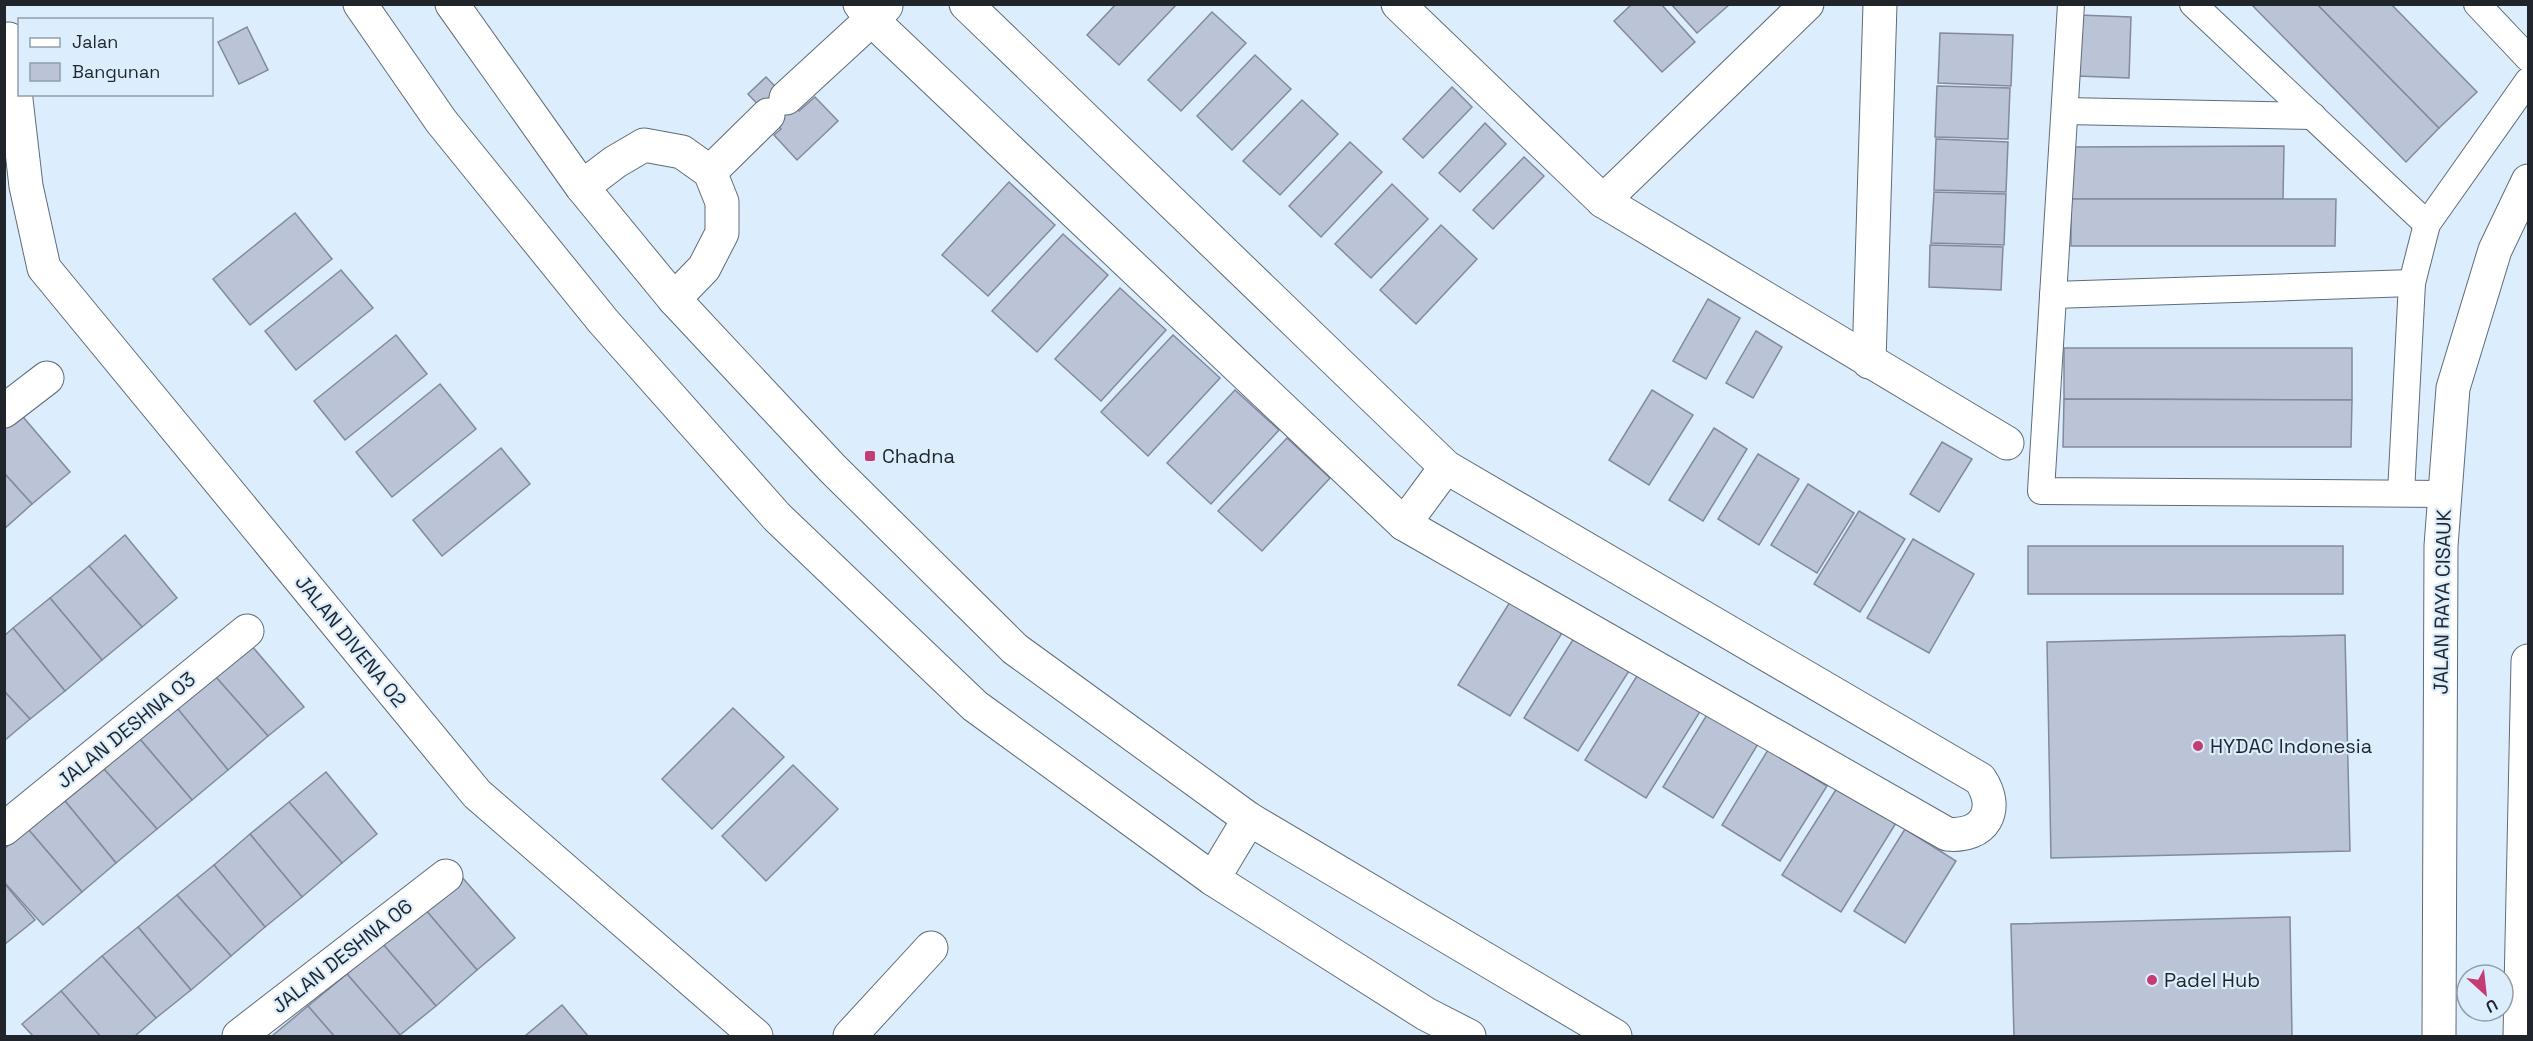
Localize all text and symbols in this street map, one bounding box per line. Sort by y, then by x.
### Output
legend [18,18,213,96]
text: Jalan [72,30,118,53]
text: Bangunan [72,60,160,83]
place label: Chadna [882,443,955,469]
marker: Chadna [863,449,877,463]
street label: JALAN RAYA CISAUK [2427,509,2457,695]
street label: JALAN DIVENA 02 [290,569,412,713]
street label: JALAN DESHNA 03 [51,666,201,794]
place label: HYDAC Indonesia [2210,733,2372,759]
marker: HYDAC Indonesia [2191,739,2205,753]
street label: JALAN DESHNA 06 [266,893,418,1019]
north arrow [2455,963,2515,1023]
place label: Padel Hub [2164,967,2260,993]
marker: Padel Hub [2145,973,2159,987]
text: U [2482,994,2501,1018]

